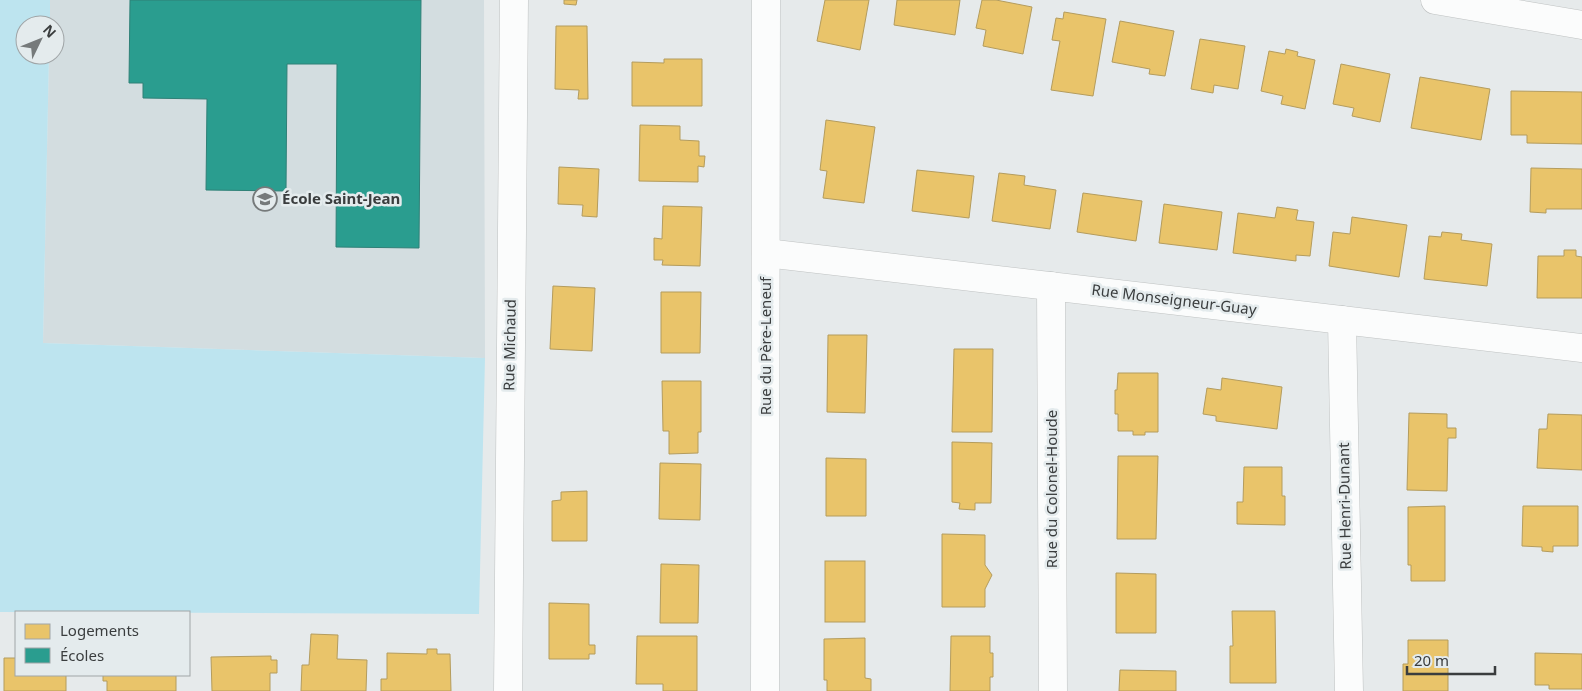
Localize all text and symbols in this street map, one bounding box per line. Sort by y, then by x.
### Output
north arrow [15,15,65,65]
text: N [39,20,61,41]
school or university icon: École Saint-Jean [252,186,278,212]
place label: École Saint-Jean [282,188,400,208]
street label: Rue du Père-Leneuf [755,276,775,415]
street label: Rue Monseigneur-Guay [1091,279,1258,319]
street label: Rue Michaud [498,299,520,391]
street label: Rue du Colonel-Houde [1041,410,1061,568]
street label: Rue Henri-Dunant [1333,442,1355,570]
legend [15,611,190,676]
text: Logements [60,620,139,640]
scale bar [1407,644,1494,676]
text: Écoles [60,645,104,665]
text: 20 m [1414,650,1449,670]

